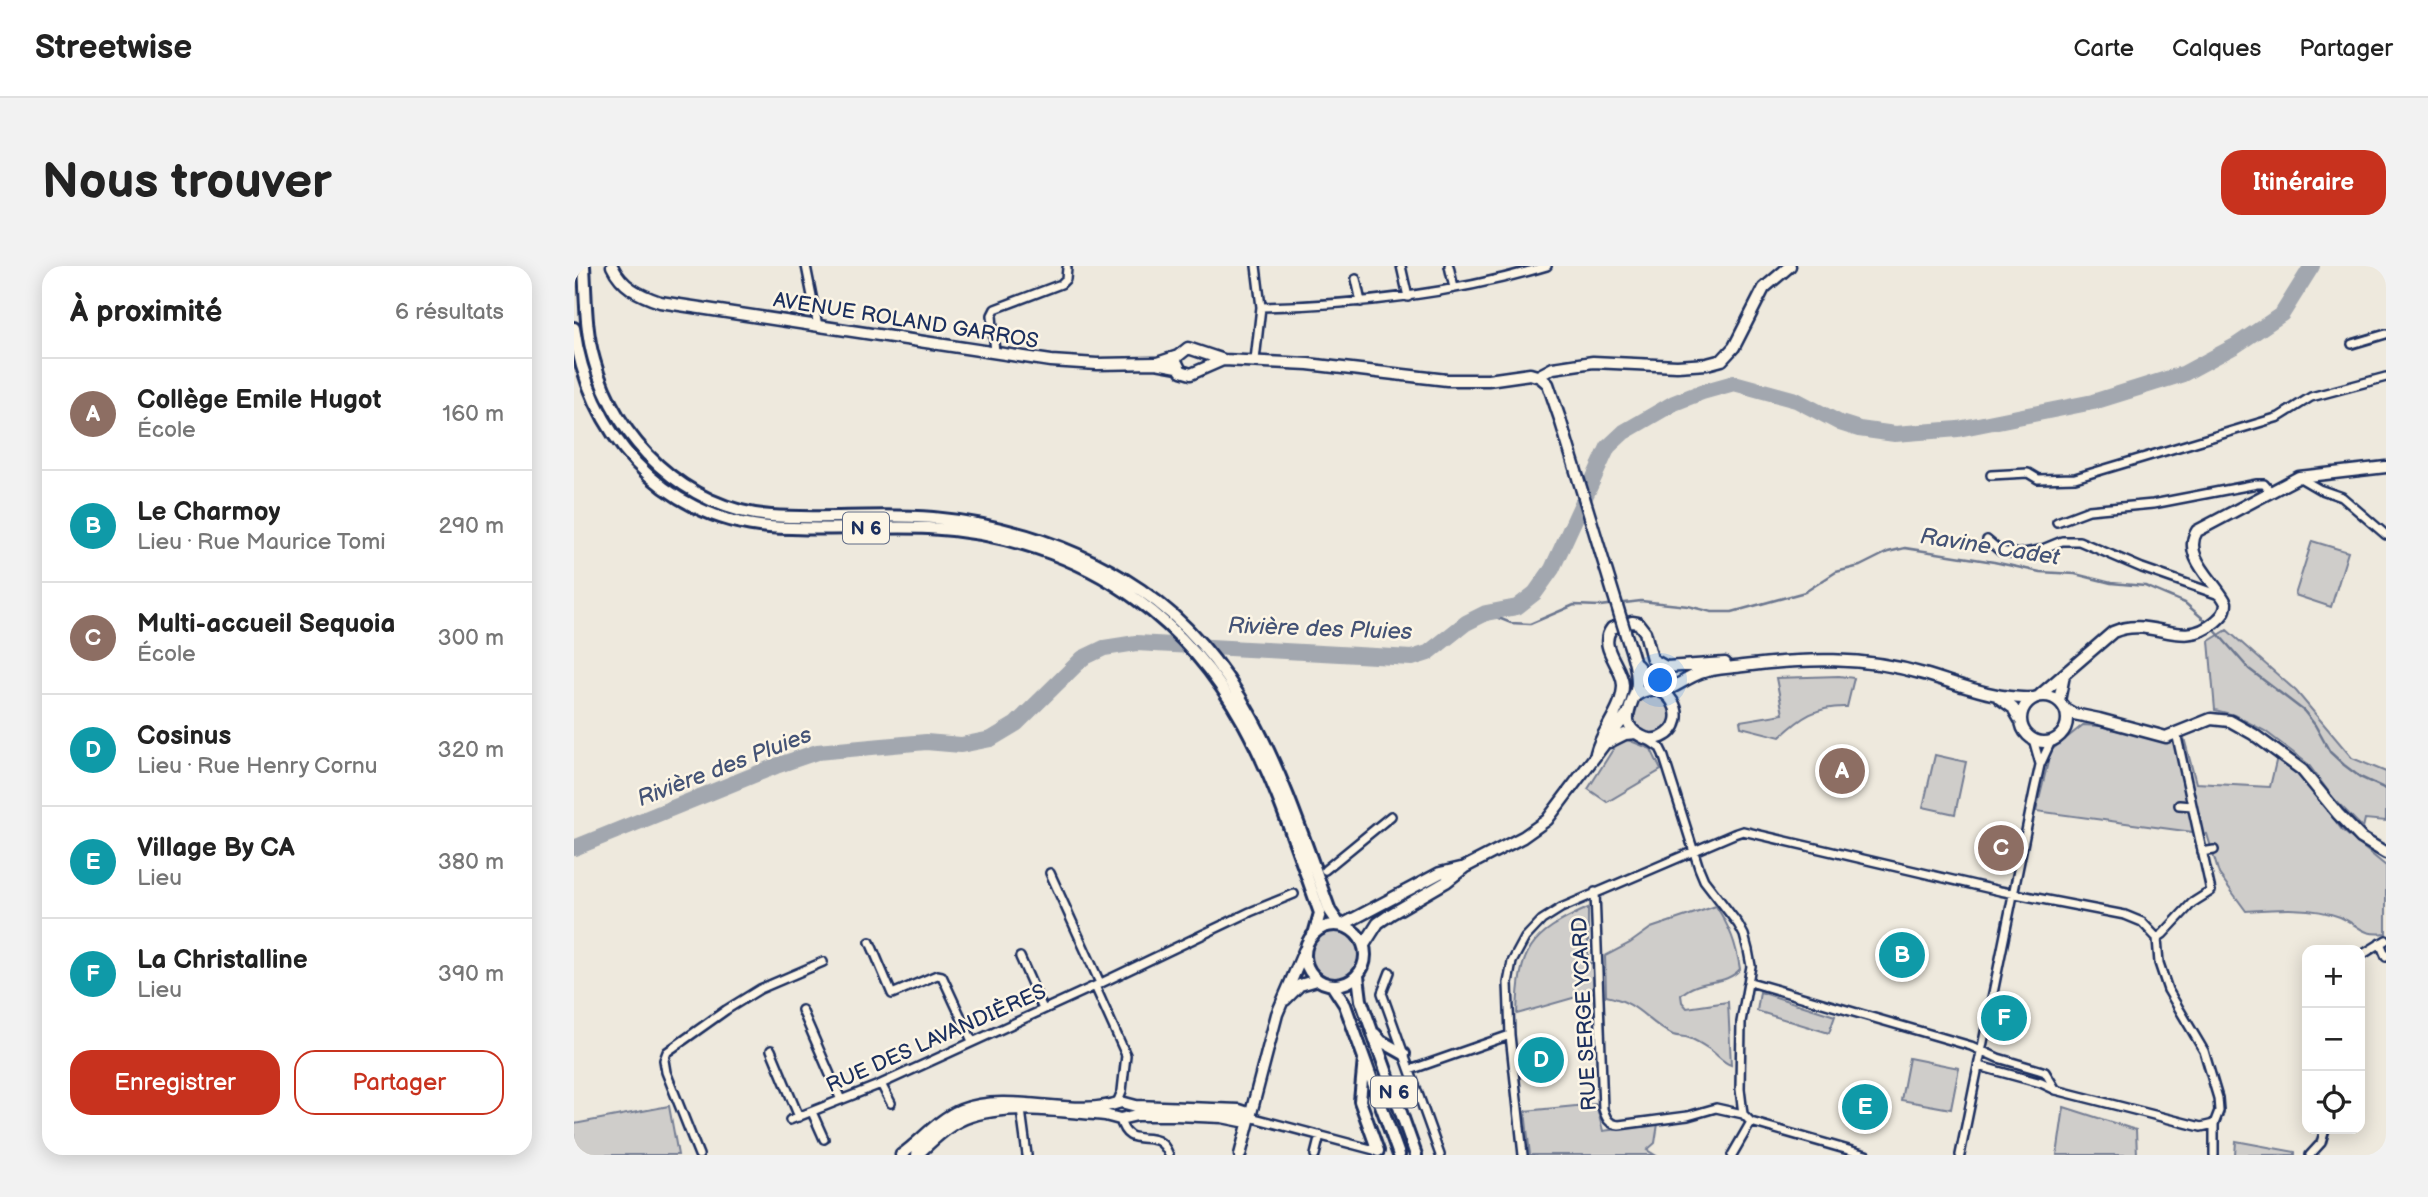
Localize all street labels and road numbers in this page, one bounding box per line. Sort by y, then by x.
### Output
street label: AVENUE ROLAND GARROS [772,287,1040,354]
road number: N 6 [843,512,889,544]
street label: RUE SERGE YCARD [1567,916,1602,1112]
street label: RUE DES LAVANDIÈRES [822,979,1050,1098]
road number: N 6 [1371,1076,1417,1108]

